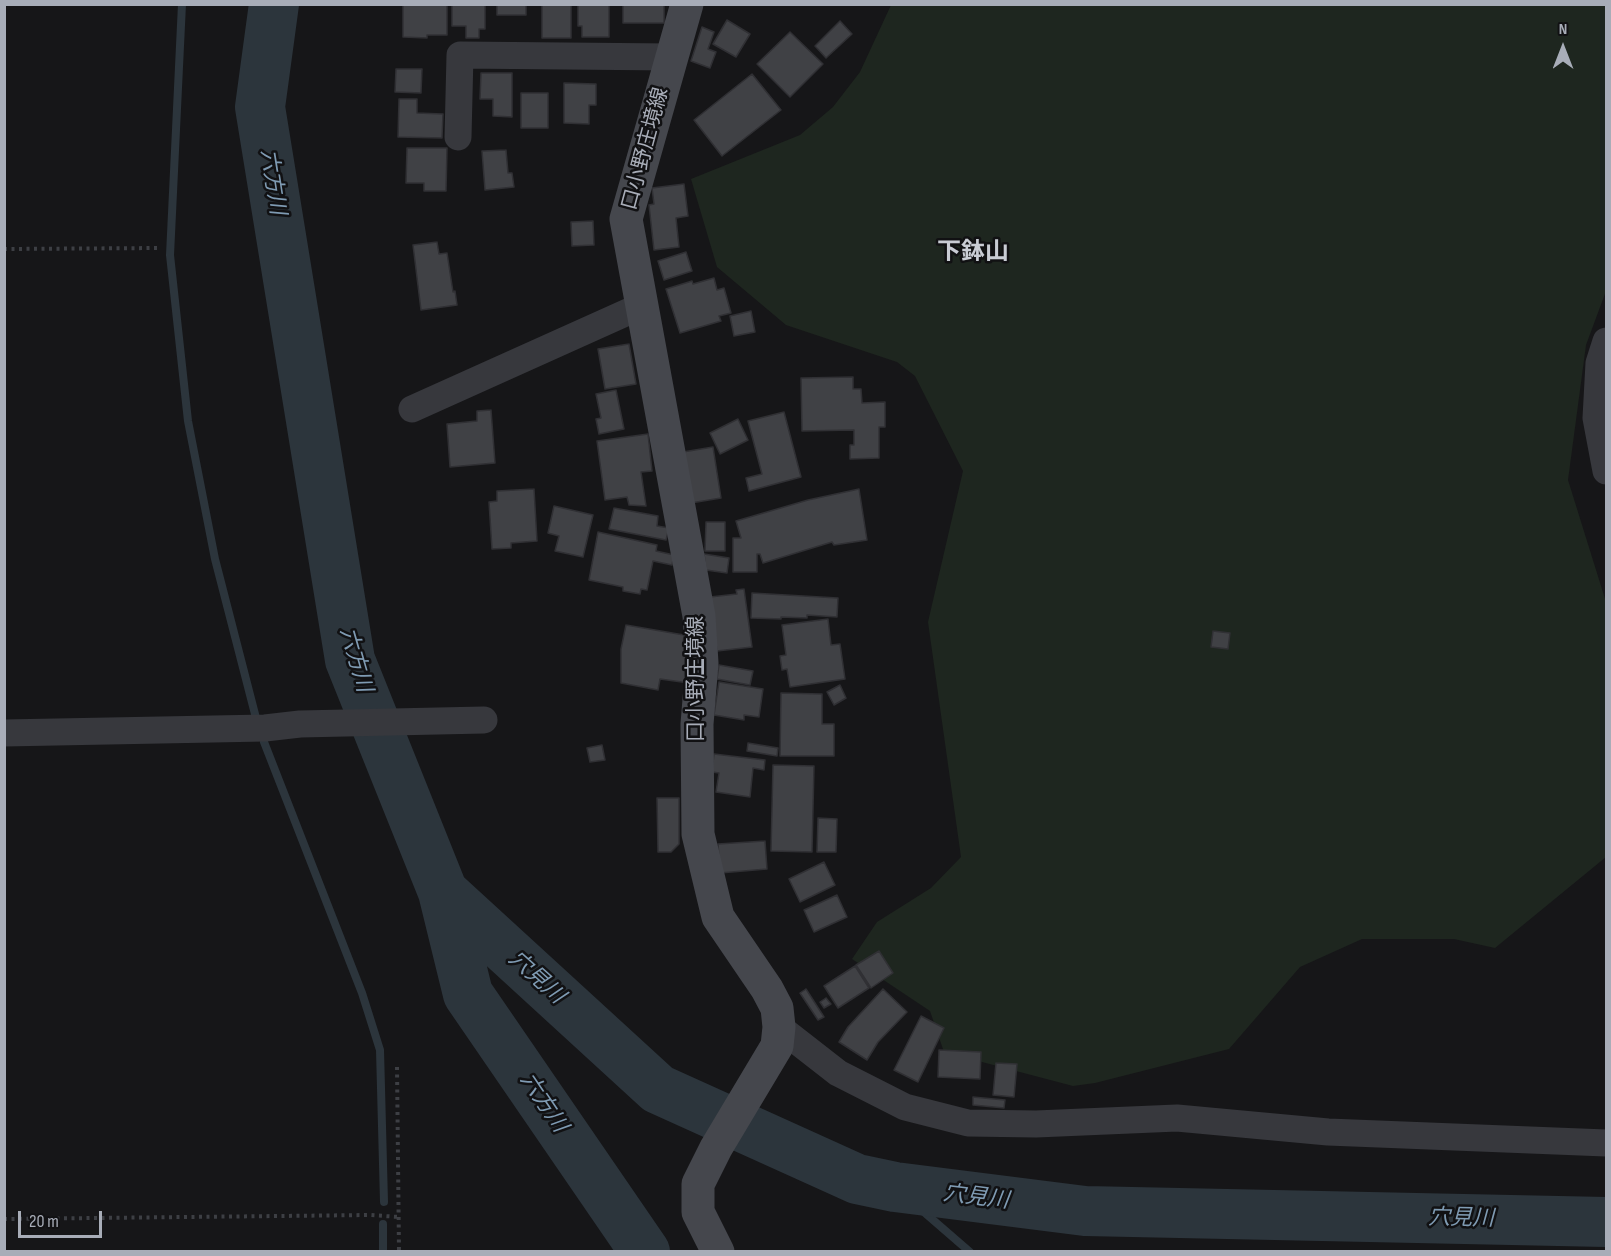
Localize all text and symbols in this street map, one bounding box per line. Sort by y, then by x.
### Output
north arrow [1533,18,1593,78]
text: N [1559,20,1567,39]
street label: 口小野庄境線 [618,85,674,213]
water label: 六方川 [254,147,290,217]
district label: 下鉢山 [937,239,1009,267]
street label: 口小野庄境線 [684,616,710,742]
water label: 六方川 [333,625,377,695]
water label: 穴見川 [503,946,569,1010]
water label: 六方川 [514,1068,572,1138]
water label: 穴見川 [942,1181,1010,1215]
scale bar [21,1199,105,1237]
water label: 穴見川 [1428,1205,1494,1233]
text: 20 m [29,1211,59,1232]

